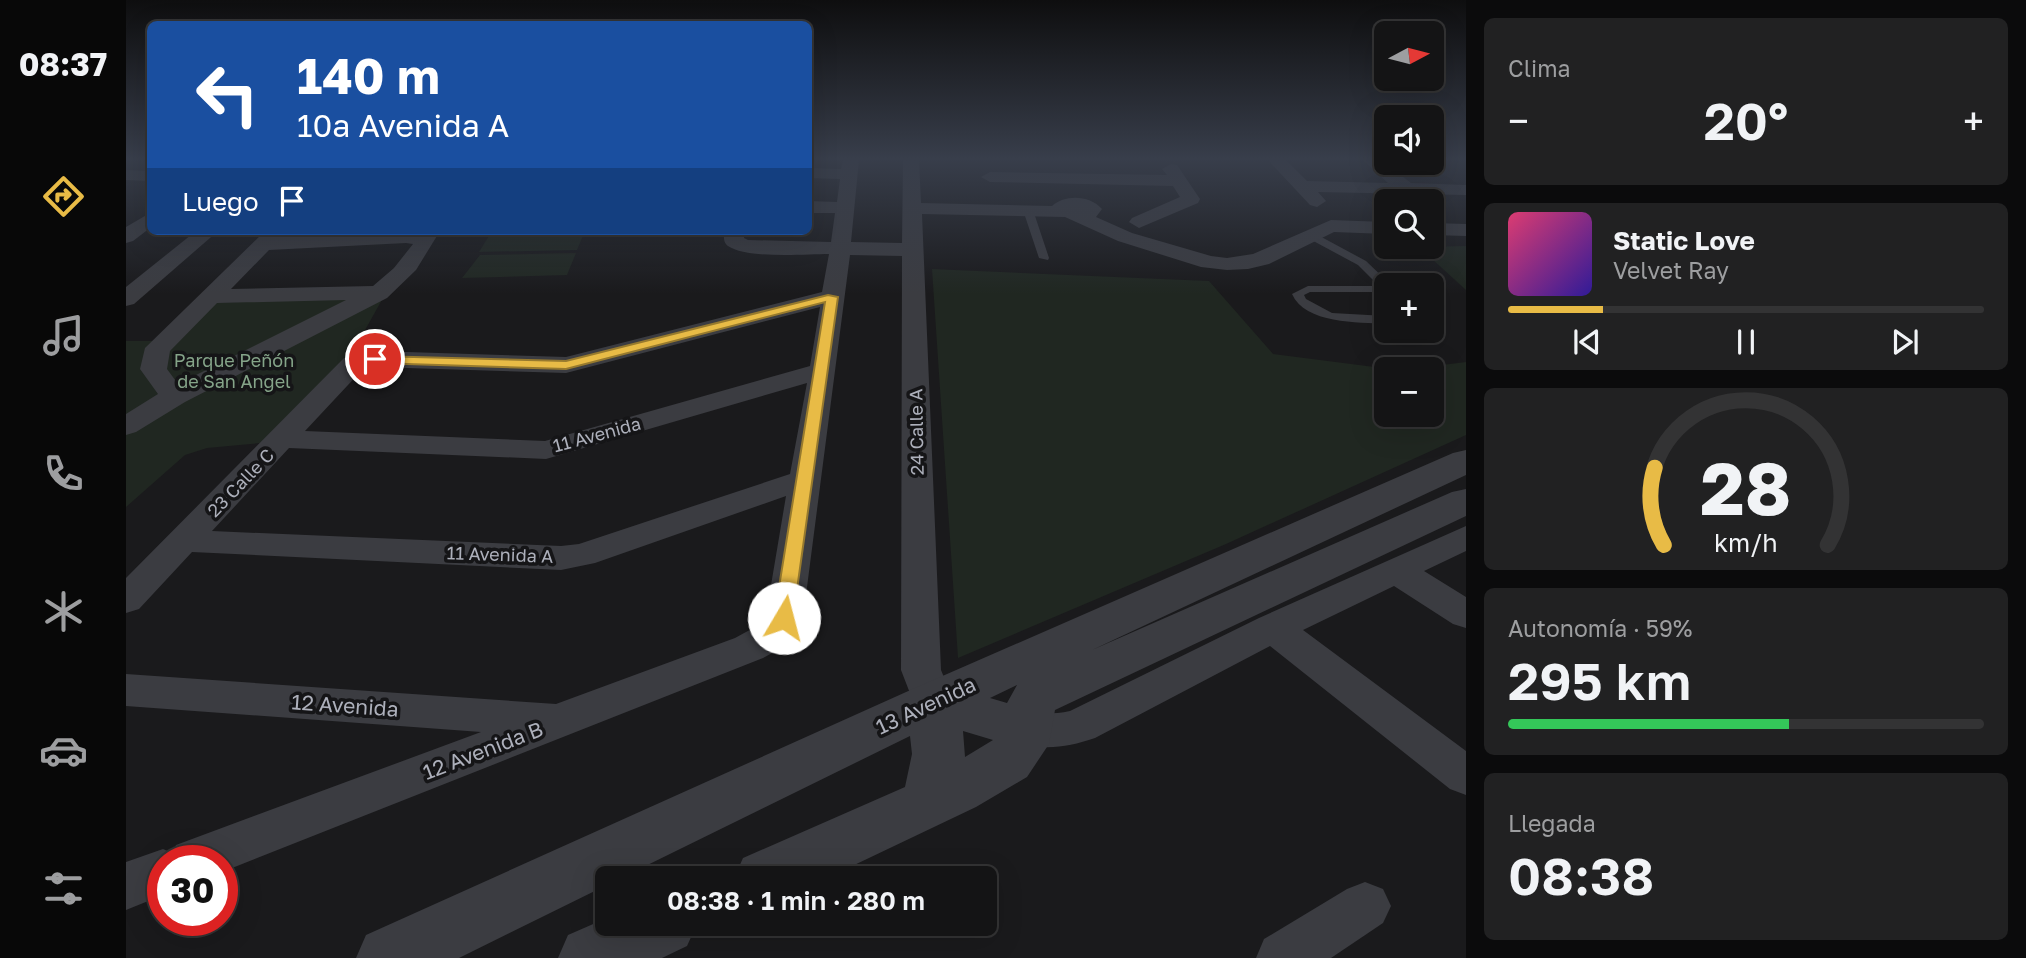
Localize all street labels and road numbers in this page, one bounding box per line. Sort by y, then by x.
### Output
street label: 24 Calle A [904,388,928,476]
street label: 11 Avenida [550,412,643,456]
street label: 23 Calle C [202,444,278,521]
street label: 11 Avenida A [446,541,554,567]
street label: 13 Avenida [871,671,980,740]
street label: 12 Avenida [291,688,399,722]
street label: 12 Avenida B [419,715,546,785]

